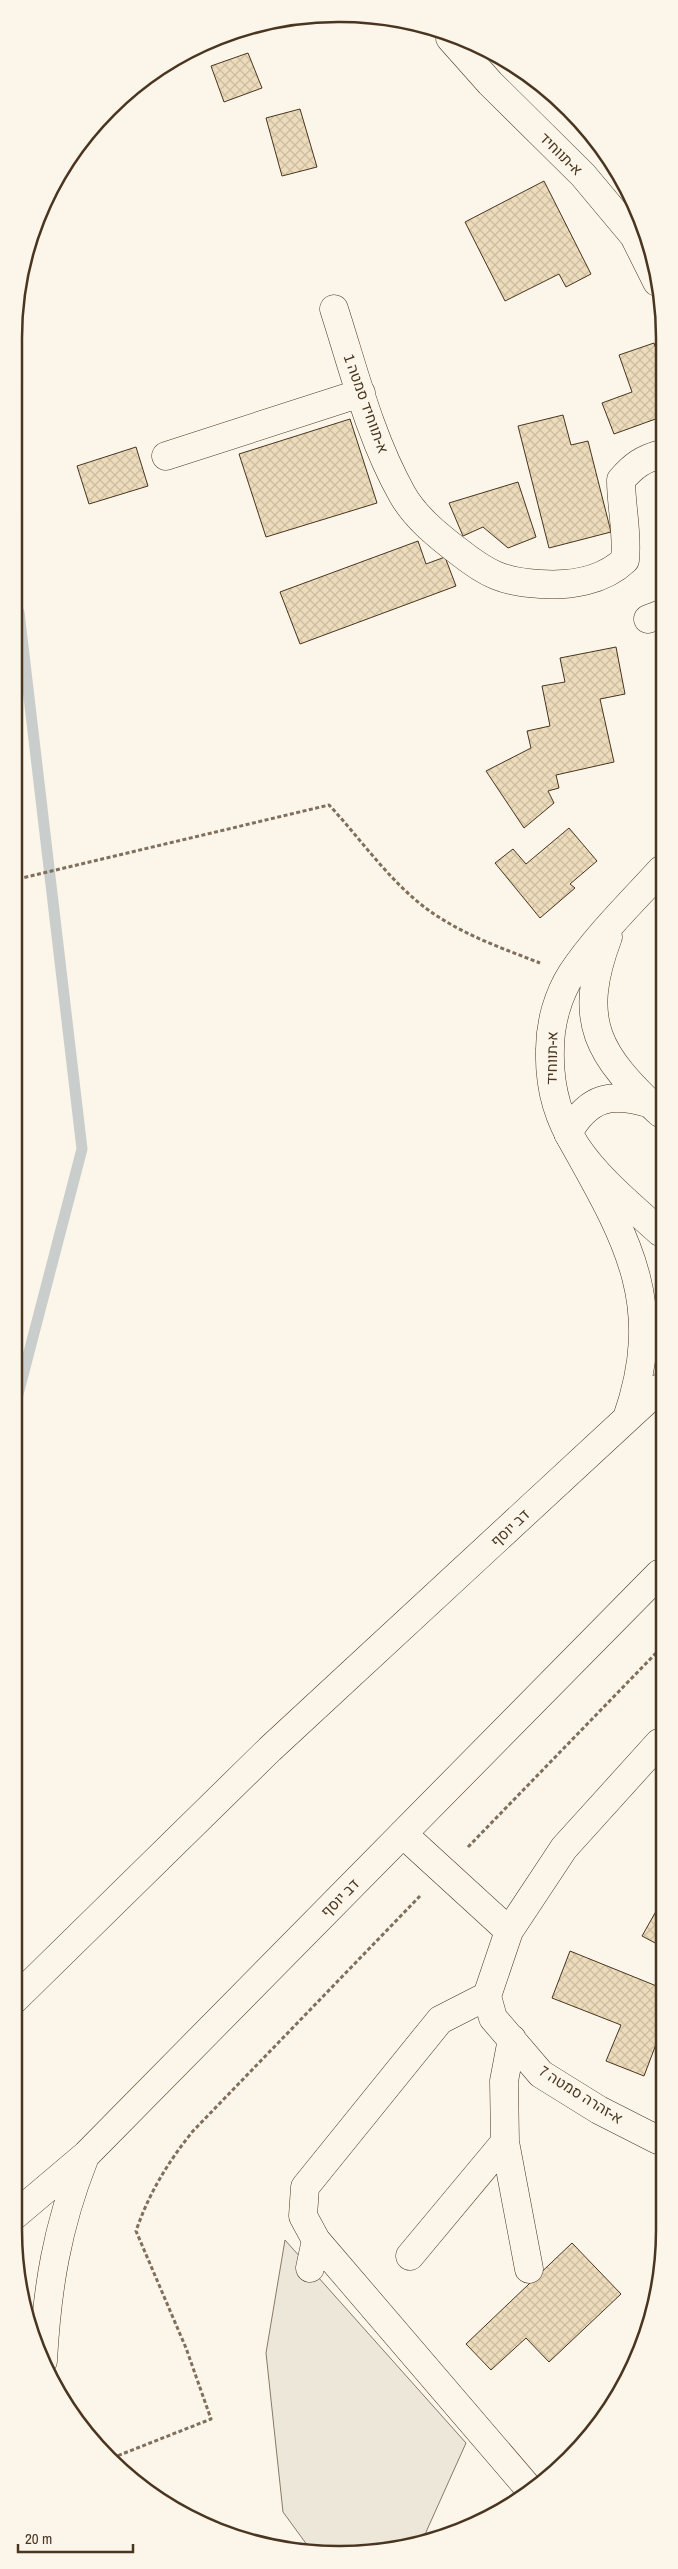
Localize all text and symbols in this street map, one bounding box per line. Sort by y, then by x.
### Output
street label: א-תווחיד [535,127,588,180]
street label: א-תווחיד סמטה 1 [339,351,394,456]
street label: א-תווחיד [541,1031,562,1085]
street label: דב יוסף [485,1504,534,1551]
street label: דב יוסף [316,1874,364,1922]
street label: א-זהרה סמטה 7 [535,2061,627,2129]
scale bar [18,2522,132,2554]
text: 20 m [25,2528,52,2549]

